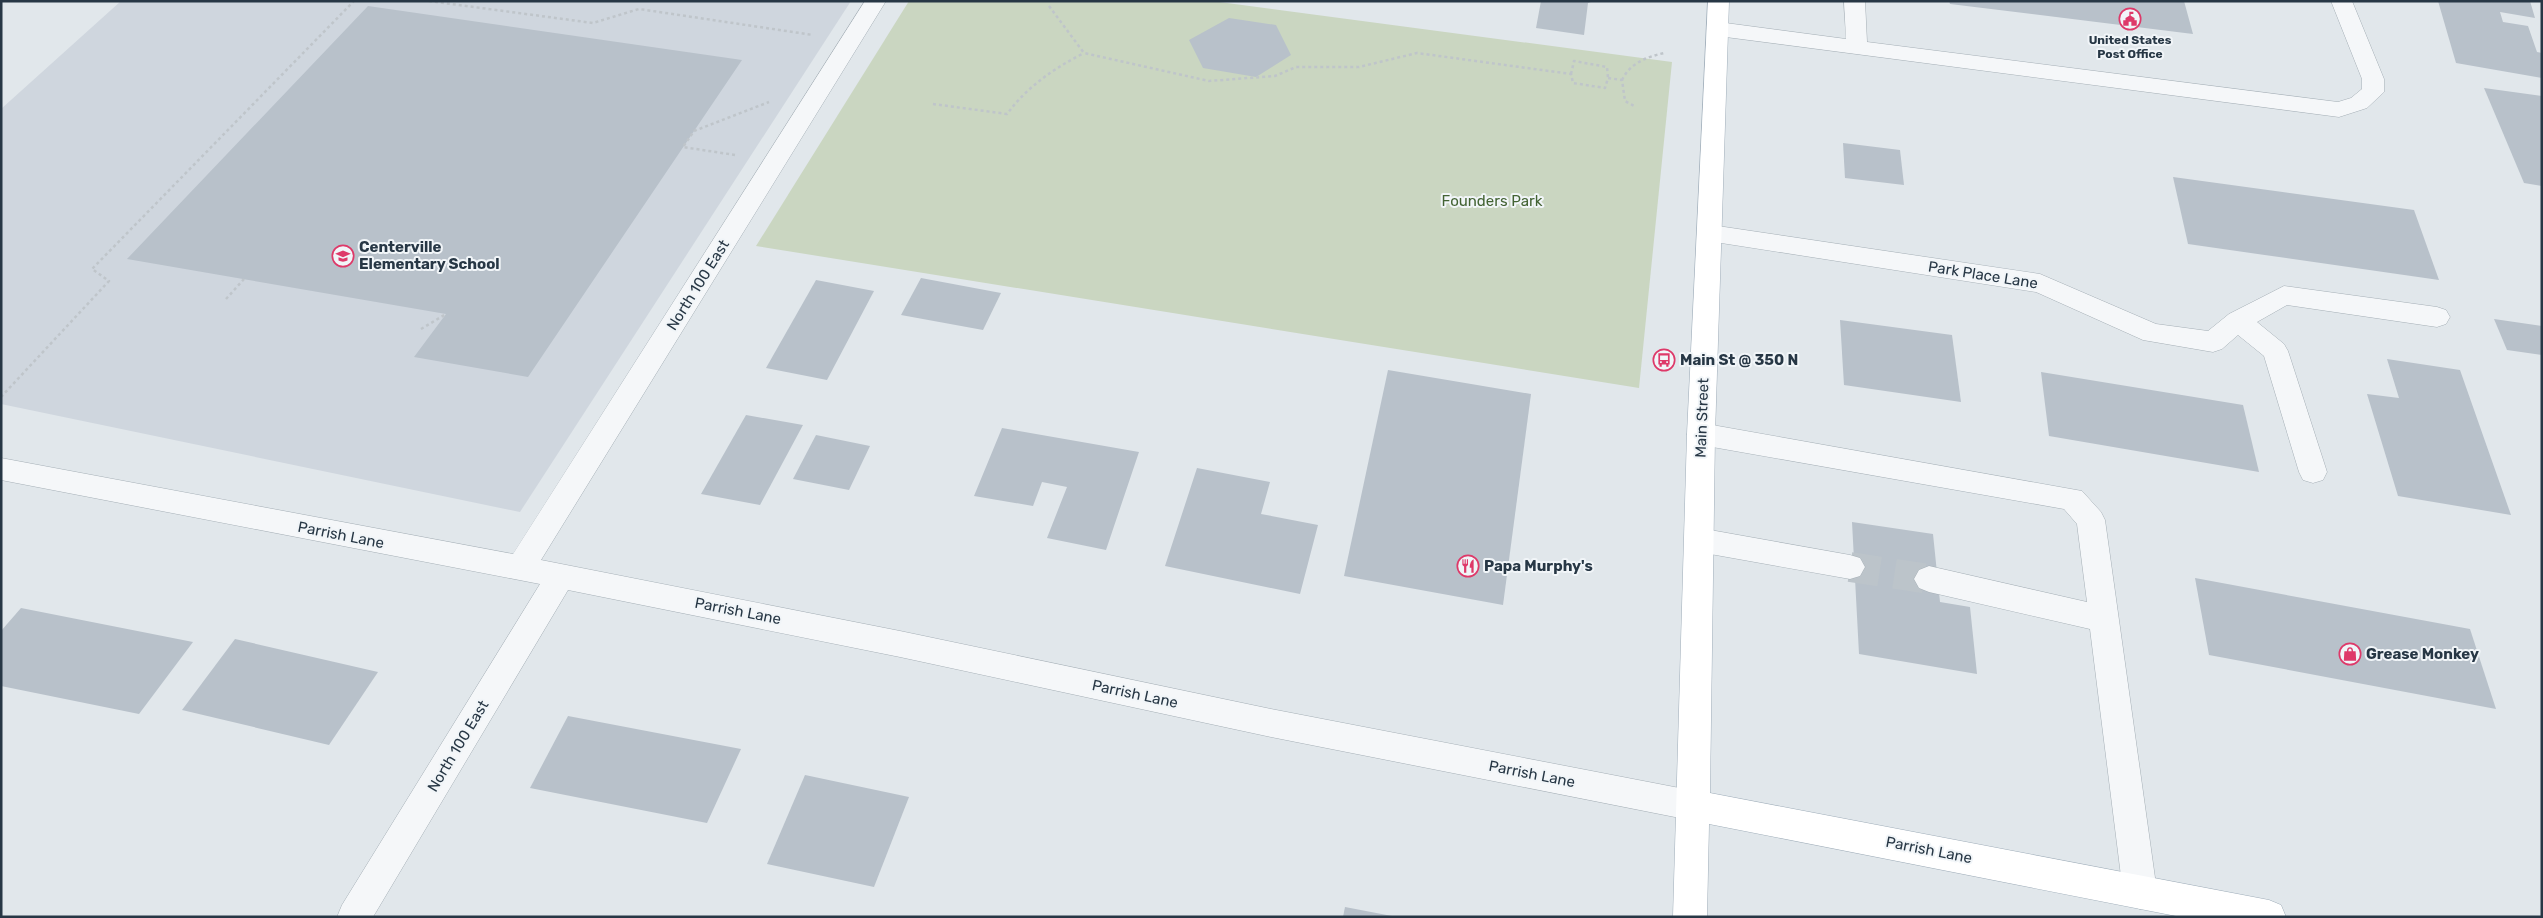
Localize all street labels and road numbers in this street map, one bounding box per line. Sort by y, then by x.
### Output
street label: North 100 East [663,236,733,334]
street label: Park Place Lane [1927,257,2039,293]
street label: Main Street [1692,378,1712,458]
street label: Parrish Lane [296,518,386,552]
street label: Parrish Lane [693,594,783,628]
street label: Parrish Lane [1090,676,1180,712]
street label: North 100 East [424,697,492,795]
street label: Parrish Lane [1487,757,1577,791]
street label: Parrish Lane [1884,833,1974,867]

